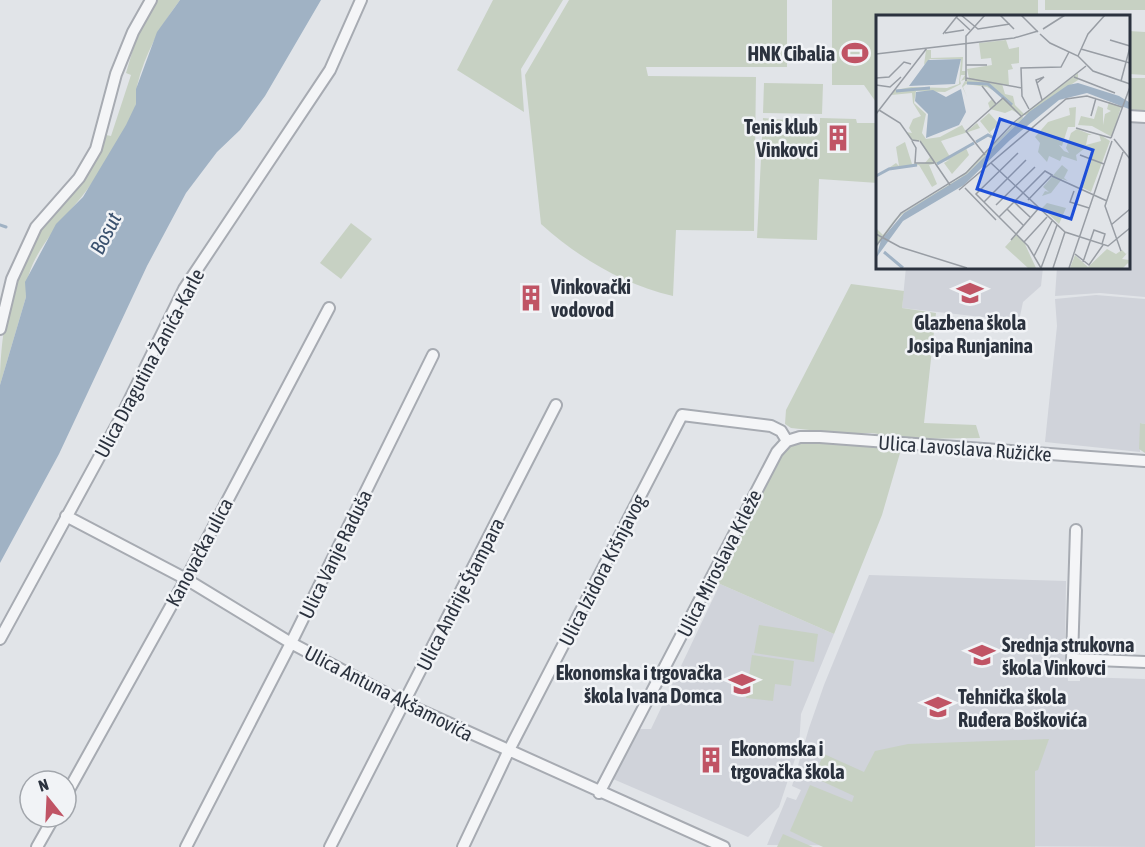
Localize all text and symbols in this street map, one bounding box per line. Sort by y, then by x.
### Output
inset map [876,15,1130,268]
sports icon: HNK Cibalia [840,38,870,68]
place label: HNK Cibalia [747,42,835,65]
place label: Tenis klub Vinkovci [744,115,818,161]
building icon: Tenis klub Vinkovci [823,123,853,153]
water label: Bosut [84,208,126,258]
street label: Ulica Dragutina Žanića-Karle [89,265,209,461]
place label: Vinkovački vodovod [550,275,631,321]
school or university icon: Glazbena škola Josipa Runjanina [955,278,985,308]
building icon: Vinkovački vodovod [516,283,546,313]
place label: Glazbena škola Josipa Runjanina [906,311,1033,357]
street label: Ulica Lavoslava Ružičke [878,430,1052,466]
street label: Ulica Vanje Raduša [294,486,376,622]
street label: Ulica Miroslava Krleže [672,486,766,640]
street label: Ulica Izidora Kršnjavog [554,490,650,650]
street label: Kanovačka ulica [161,494,237,610]
street label: Ulica Andrije Štampara [412,514,508,674]
place label: Srednja strukovna škola Vinkovci [1002,633,1134,679]
school or university icon: Srednja strukovna škola Vinkovci [967,640,997,670]
street label: Ulica Antuna Akšamovića [301,641,477,745]
place label: Ekonomska i trgovačka škola Ivana Domca [556,661,722,707]
school or university icon: Ekonomska i trgovačka škola Ivana Domca [727,669,757,699]
place label: Tehnička škola Ruđera Boškovića [958,685,1087,731]
school or university icon: Tehnička škola Ruđera Boškovića [923,692,953,722]
place label: Ekonomska i trgovačka škola [730,737,845,783]
building icon: Ekonomska i trgovačka škola [696,745,726,775]
north arrow [18,769,78,829]
text: N [36,775,51,795]

